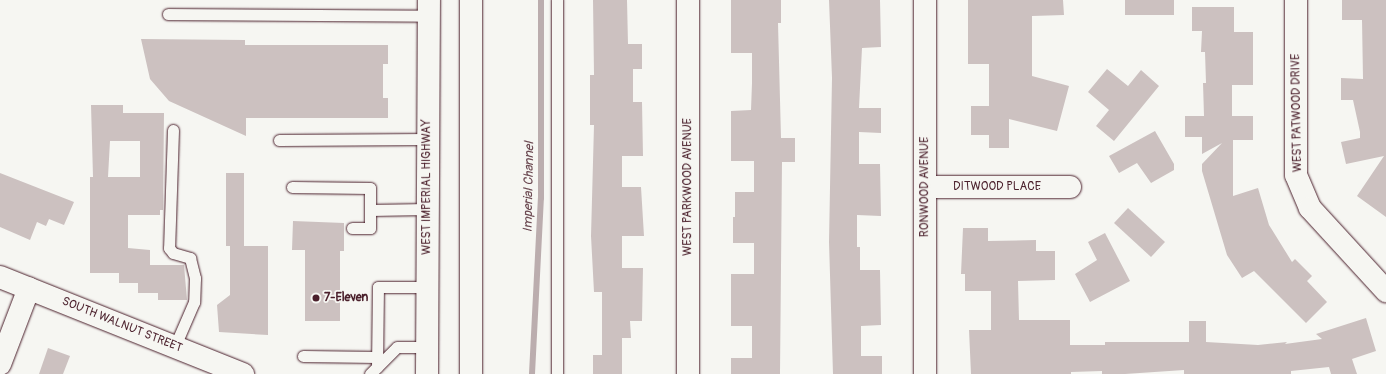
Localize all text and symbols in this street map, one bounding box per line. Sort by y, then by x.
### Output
street label: WEST PATWOOD DRIVE [1289,54,1305,172]
street label: WEST PARKWOOD AVENUE [681,118,695,256]
street label: WEST IMPERIAL HIGHWAY [420,119,434,255]
street label: RONWOOD AVENUE [918,137,932,237]
water label: Imperial Channel [520,142,538,232]
street label: DITWOOD PLACE [953,180,1041,194]
place label: 7-Eleven [324,291,368,305]
marker: 7-Eleven [311,293,321,303]
street label: SOUTH WALNUT STREET [60,294,184,356]

